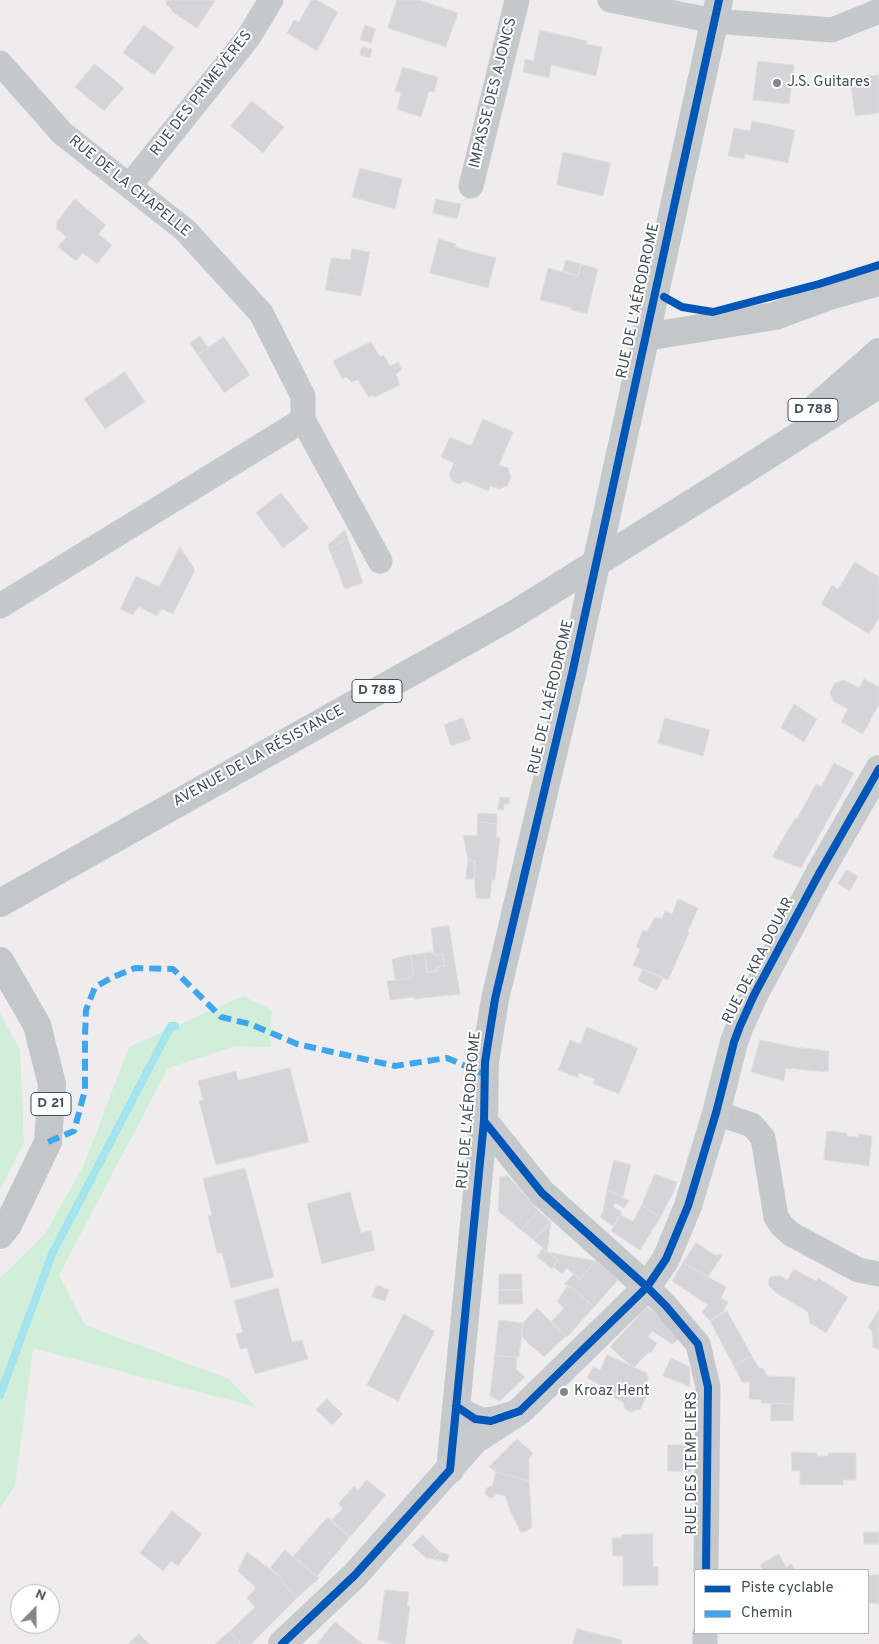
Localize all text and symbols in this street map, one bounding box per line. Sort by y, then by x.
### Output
street label: IMPASSE DES AJONCS [467,16,521,170]
street label: RUE DES PRIMEVÈRES [147,28,257,160]
place label: J.S. Guitares [787,74,870,92]
marker: J.S. Guitares [771,77,783,89]
street label: RUE DE LA CHAPELLE [64,132,194,242]
street label: RUE DE L'AÉRODROME [614,222,664,380]
road number: D 788 [788,398,838,422]
street label: RUE DE L'AÉRODROME [525,618,579,776]
road number: D 788 [352,679,402,702]
street label: AVENUE DE LA RÉSISTANCE [170,702,348,812]
street label: RUE DE KRA DOUAR [719,895,799,1027]
street label: RUE DE L'AÉRODROME [454,1030,486,1190]
road number: D 21 [31,1092,71,1116]
place label: Kroaz Hent [574,1383,650,1401]
marker: Kroaz Hent [558,1386,570,1398]
street label: RUE DES TEMPLIERS [684,1391,702,1535]
legend [694,1569,869,1634]
text: Piste cyclable [741,1579,834,1598]
north arrow [10,1584,60,1634]
text: N [33,1586,48,1605]
text: Chemin [741,1604,793,1623]

